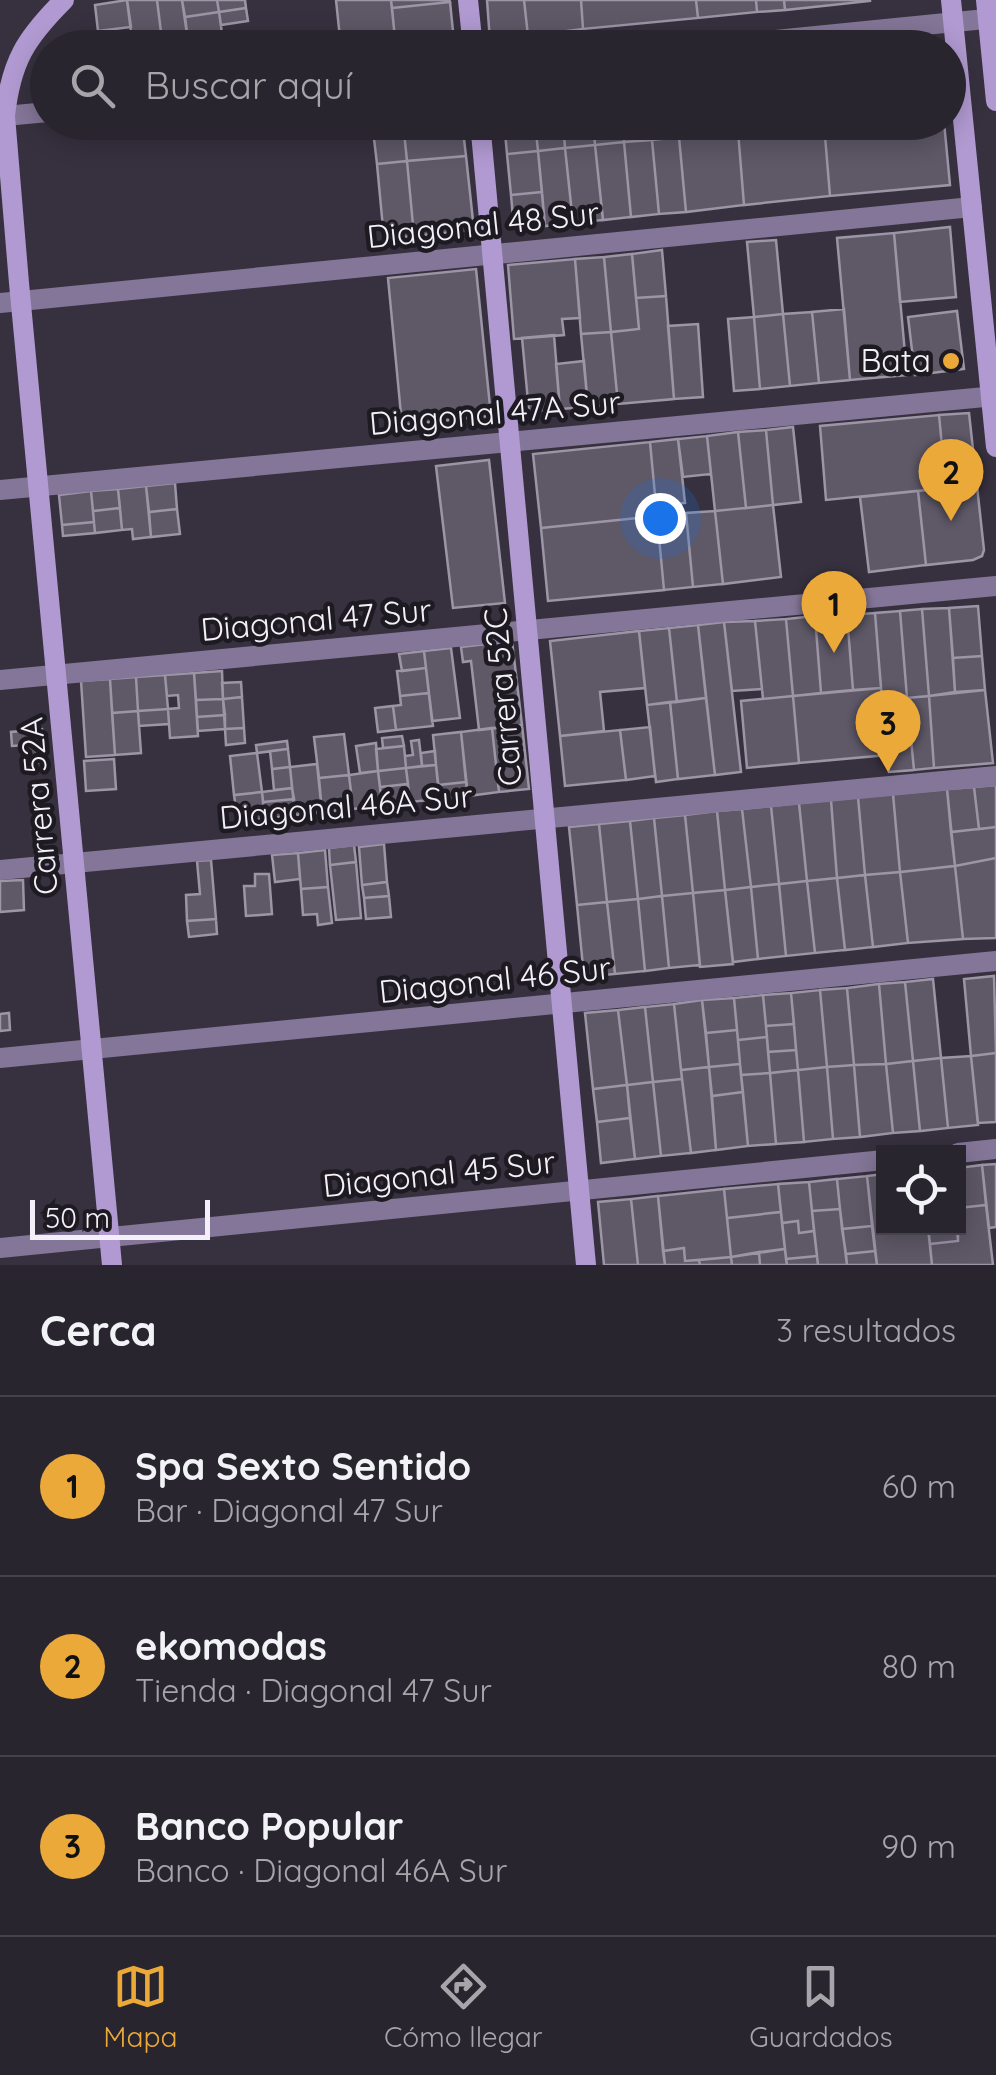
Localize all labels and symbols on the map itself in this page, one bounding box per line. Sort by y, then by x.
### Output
street label: Diagonal 48 Sur [365,192,601,256]
place label: Bata [861,340,931,380]
marker: Bata [940,350,962,372]
street label: Diagonal 47A Sur [368,381,622,443]
pin: 2 [918,438,984,521]
your location [635,493,686,544]
pin: 1 [802,570,866,653]
street label: Diagonal 47 Sur [199,589,433,649]
street label: Carrera 52C [474,606,530,788]
pin: 3 [856,690,920,772]
street label: Carrera 52A [10,716,66,897]
street label: Diagonal 46A Sur [218,775,474,837]
street label: Diagonal 46 Sur [377,947,613,1011]
street label: Diagonal 45 Sur [321,1141,557,1205]
scale bar [30,1195,210,1240]

